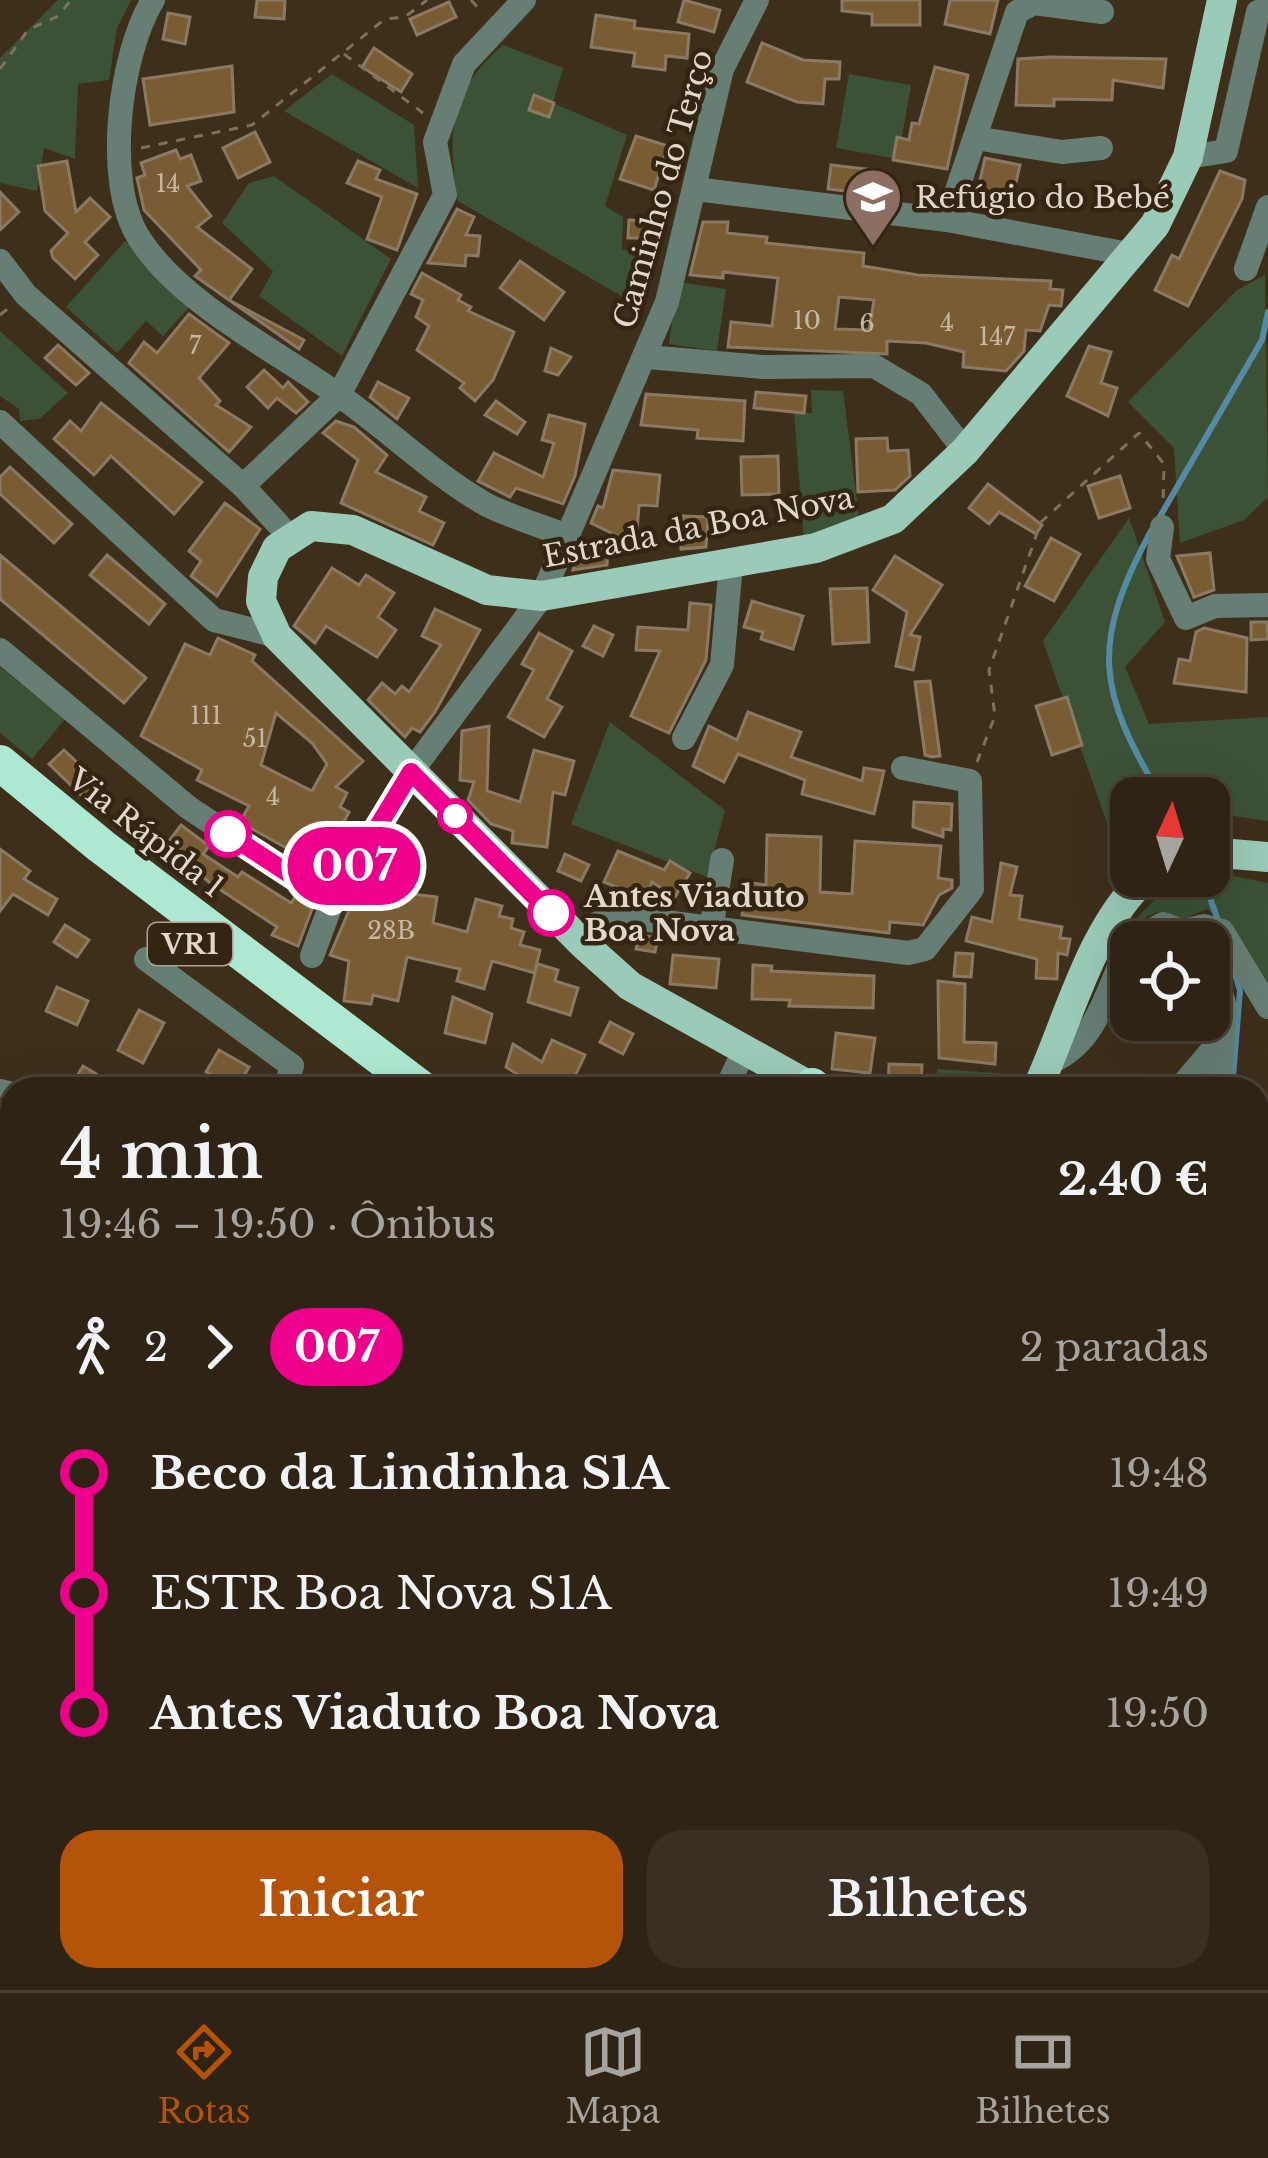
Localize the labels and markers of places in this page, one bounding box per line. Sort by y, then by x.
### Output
school or university icon: Refúgio do Bebé [842,166,904,248]
place label: Refúgio do Bebé [915,179,1170,216]
unlabelled marker [439,800,471,832]
unlabelled marker [206,812,250,856]
place label: Antes Viaduto Boa Nova [583,878,805,949]
marker: Antes Viaduto Boa Nova [529,891,573,935]

